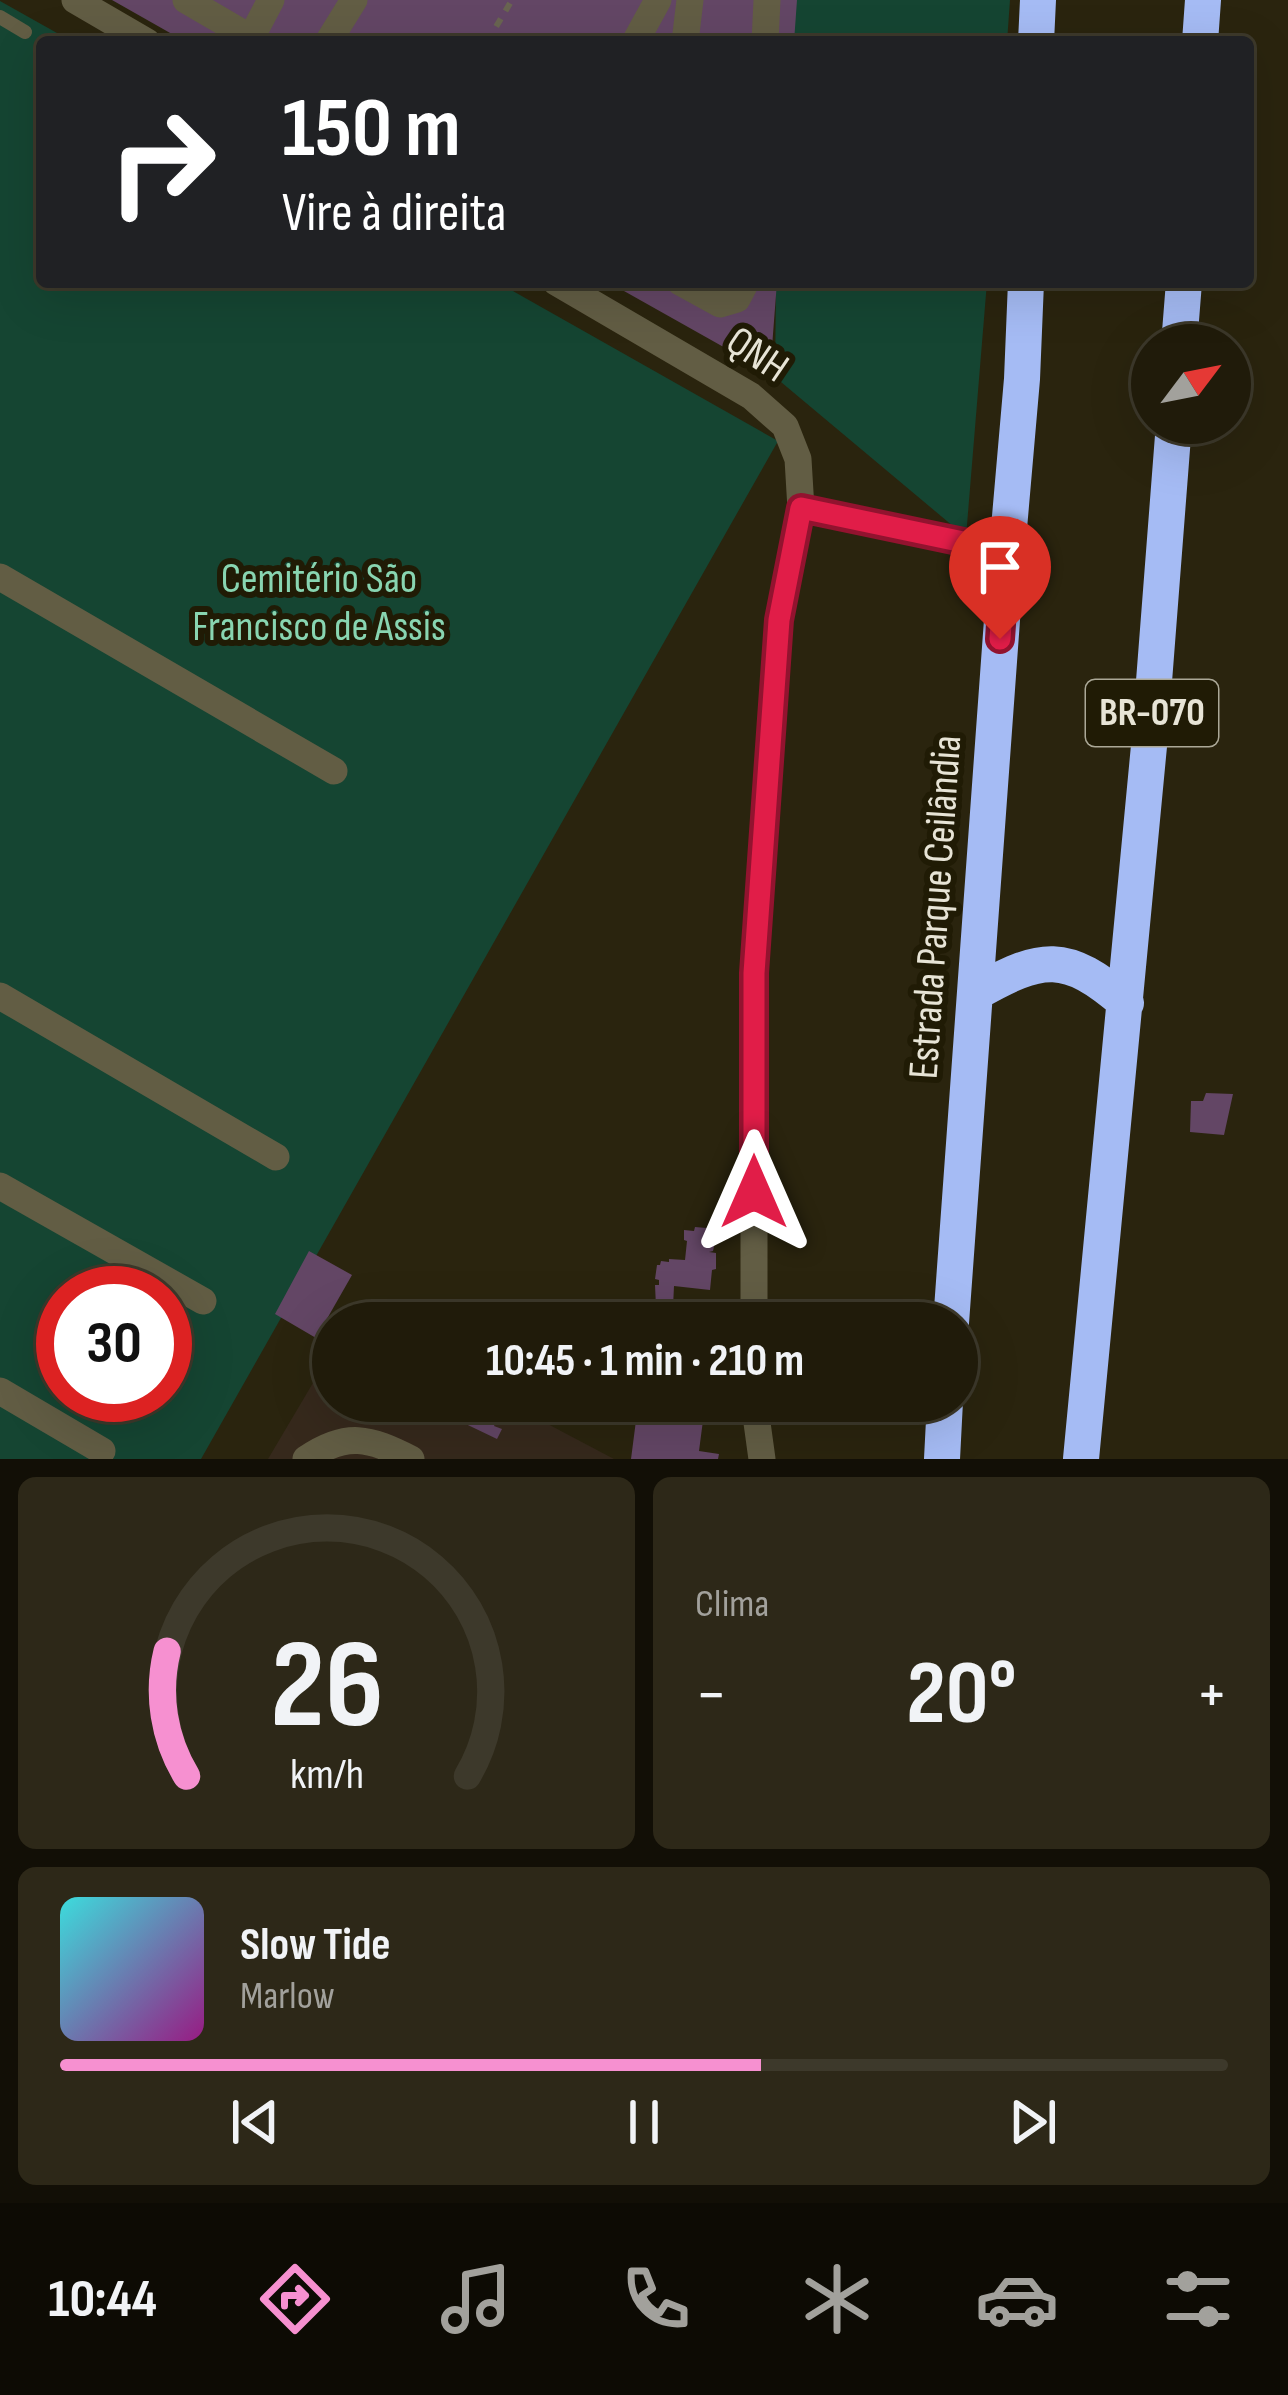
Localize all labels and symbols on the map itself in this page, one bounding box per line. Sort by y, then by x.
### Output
street label: QNH [716,316,798,394]
north arrow [1131,324,1251,444]
pin [949,516,1051,639]
park label: Cemitério São Francisco de Assis [192,554,446,653]
road number: BR-070 [1086,680,1218,746]
street label: Estrada Parque Ceilândia [899,733,973,1081]
position arrow [691,1129,817,1255]
speed limit sign: 30 [36,1266,192,1422]

